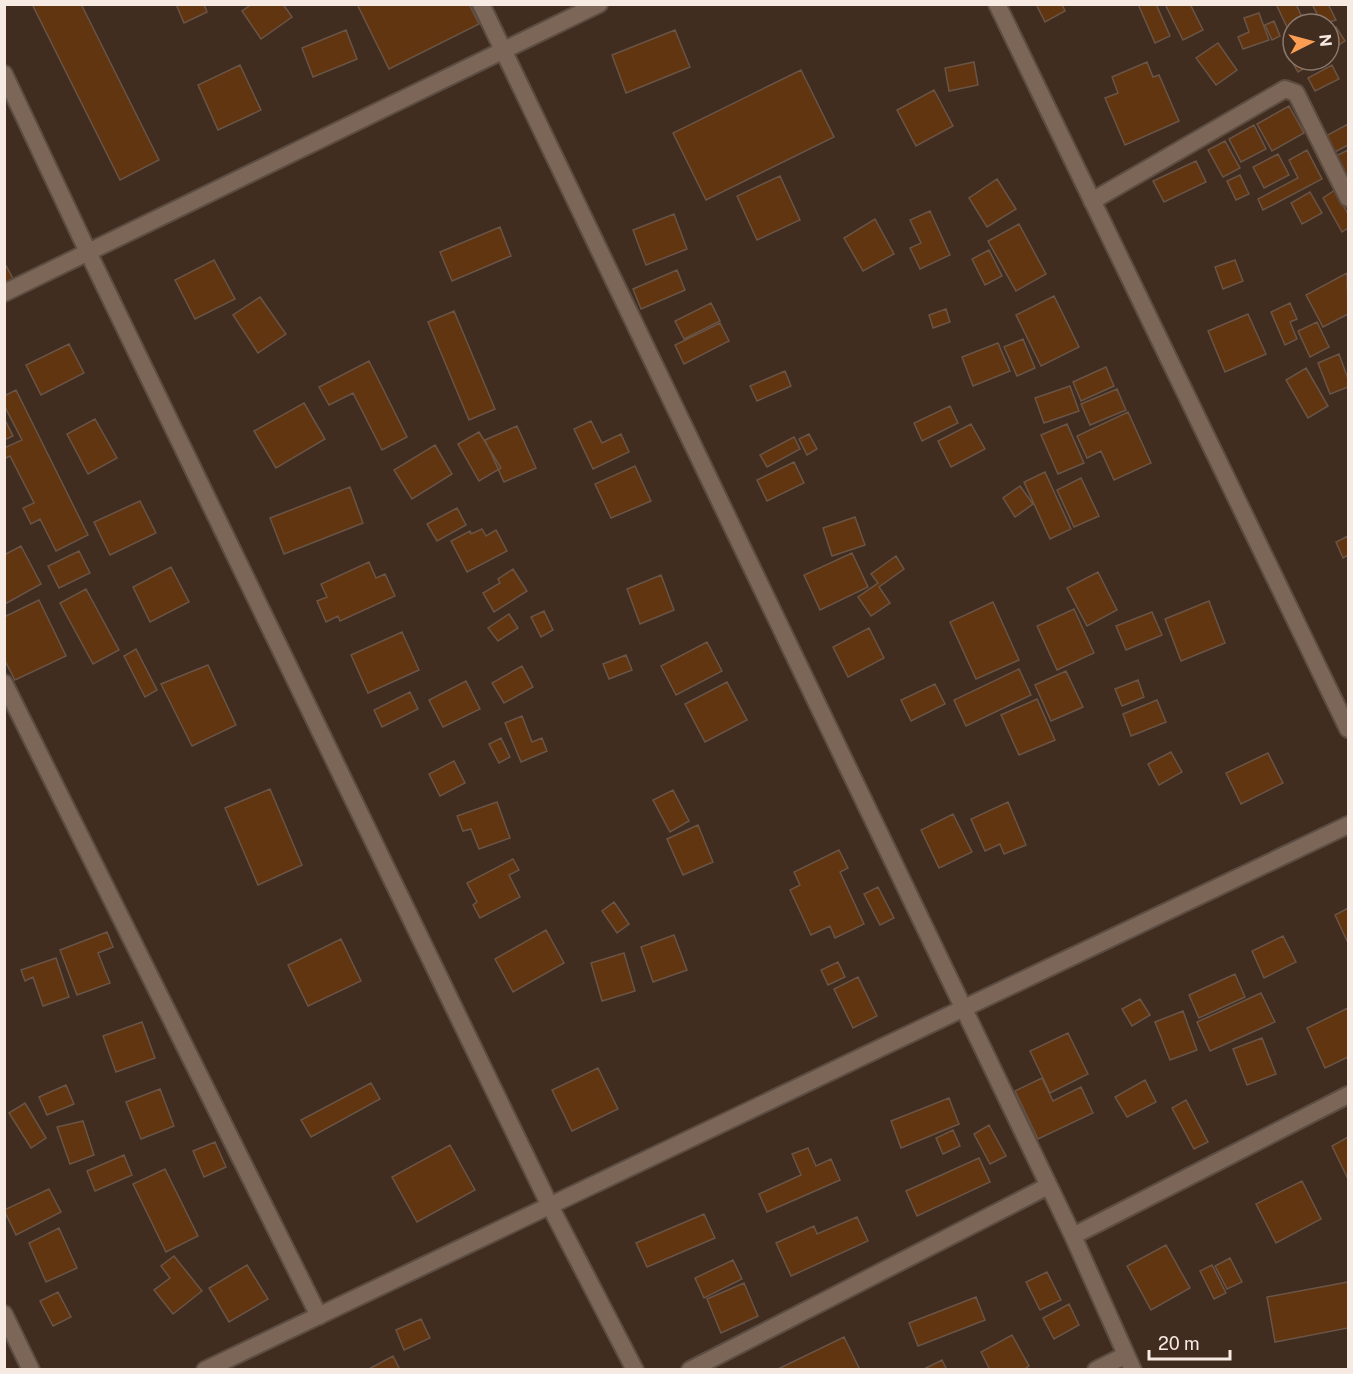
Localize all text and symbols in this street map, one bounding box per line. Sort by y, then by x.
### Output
north arrow [1281,12,1341,72]
text: N [1315,33,1336,48]
scale bar [1149,1323,1230,1361]
text: 20 m [1158,1333,1200,1354]

